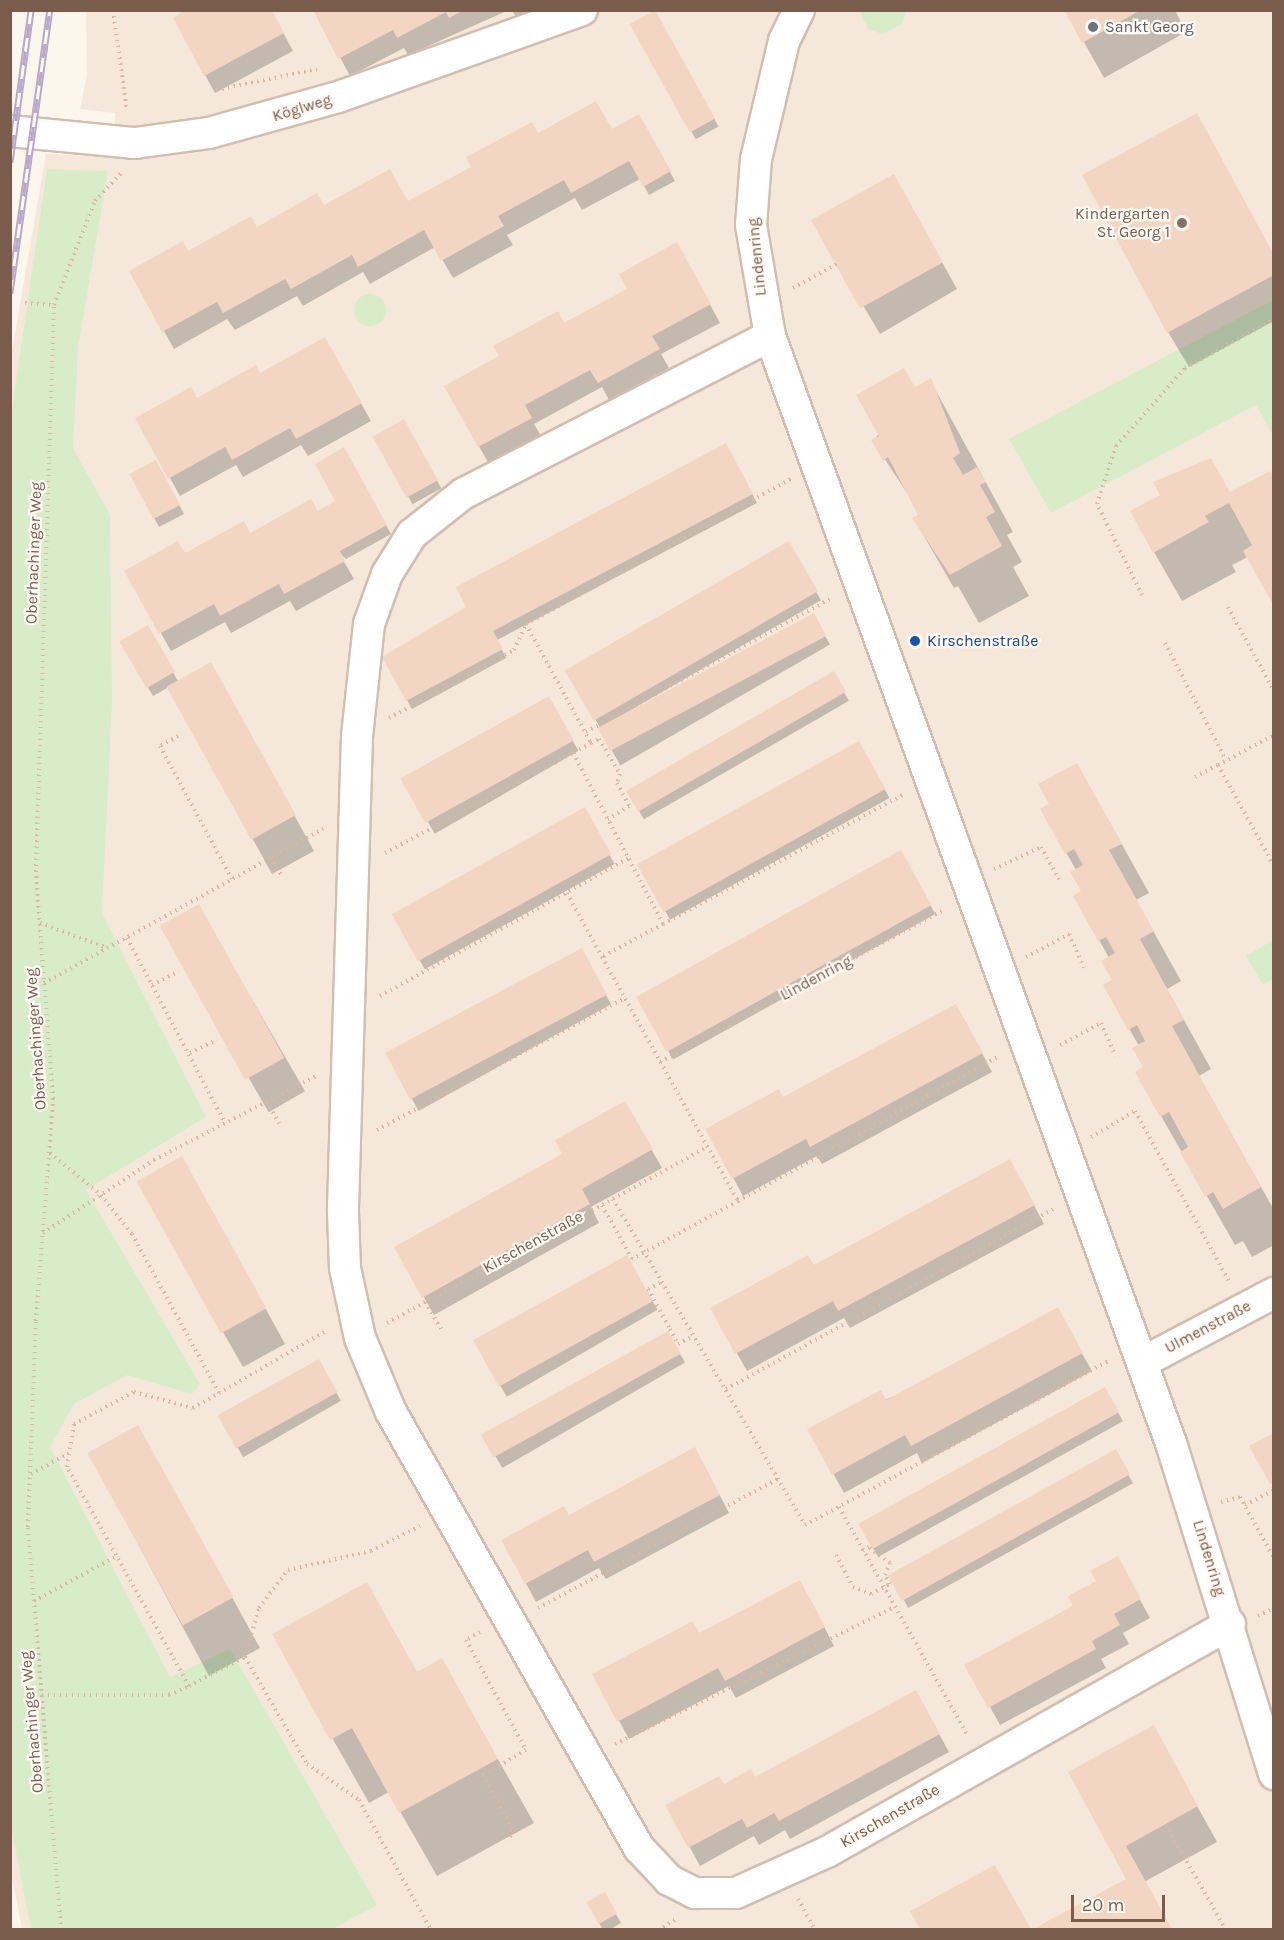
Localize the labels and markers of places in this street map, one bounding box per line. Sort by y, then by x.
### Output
place label: Sankt Georg [1105,17,1194,37]
marker: Sankt Georg [1086,20,1100,34]
place label: Kindergarten St. Georg 1 [1075,204,1170,242]
marker: Kindergarten St. Georg 1 [1175,216,1189,230]
place label: Kirschenstraße [927,631,1039,651]
marker: Kirschenstraße [908,634,922,648]

